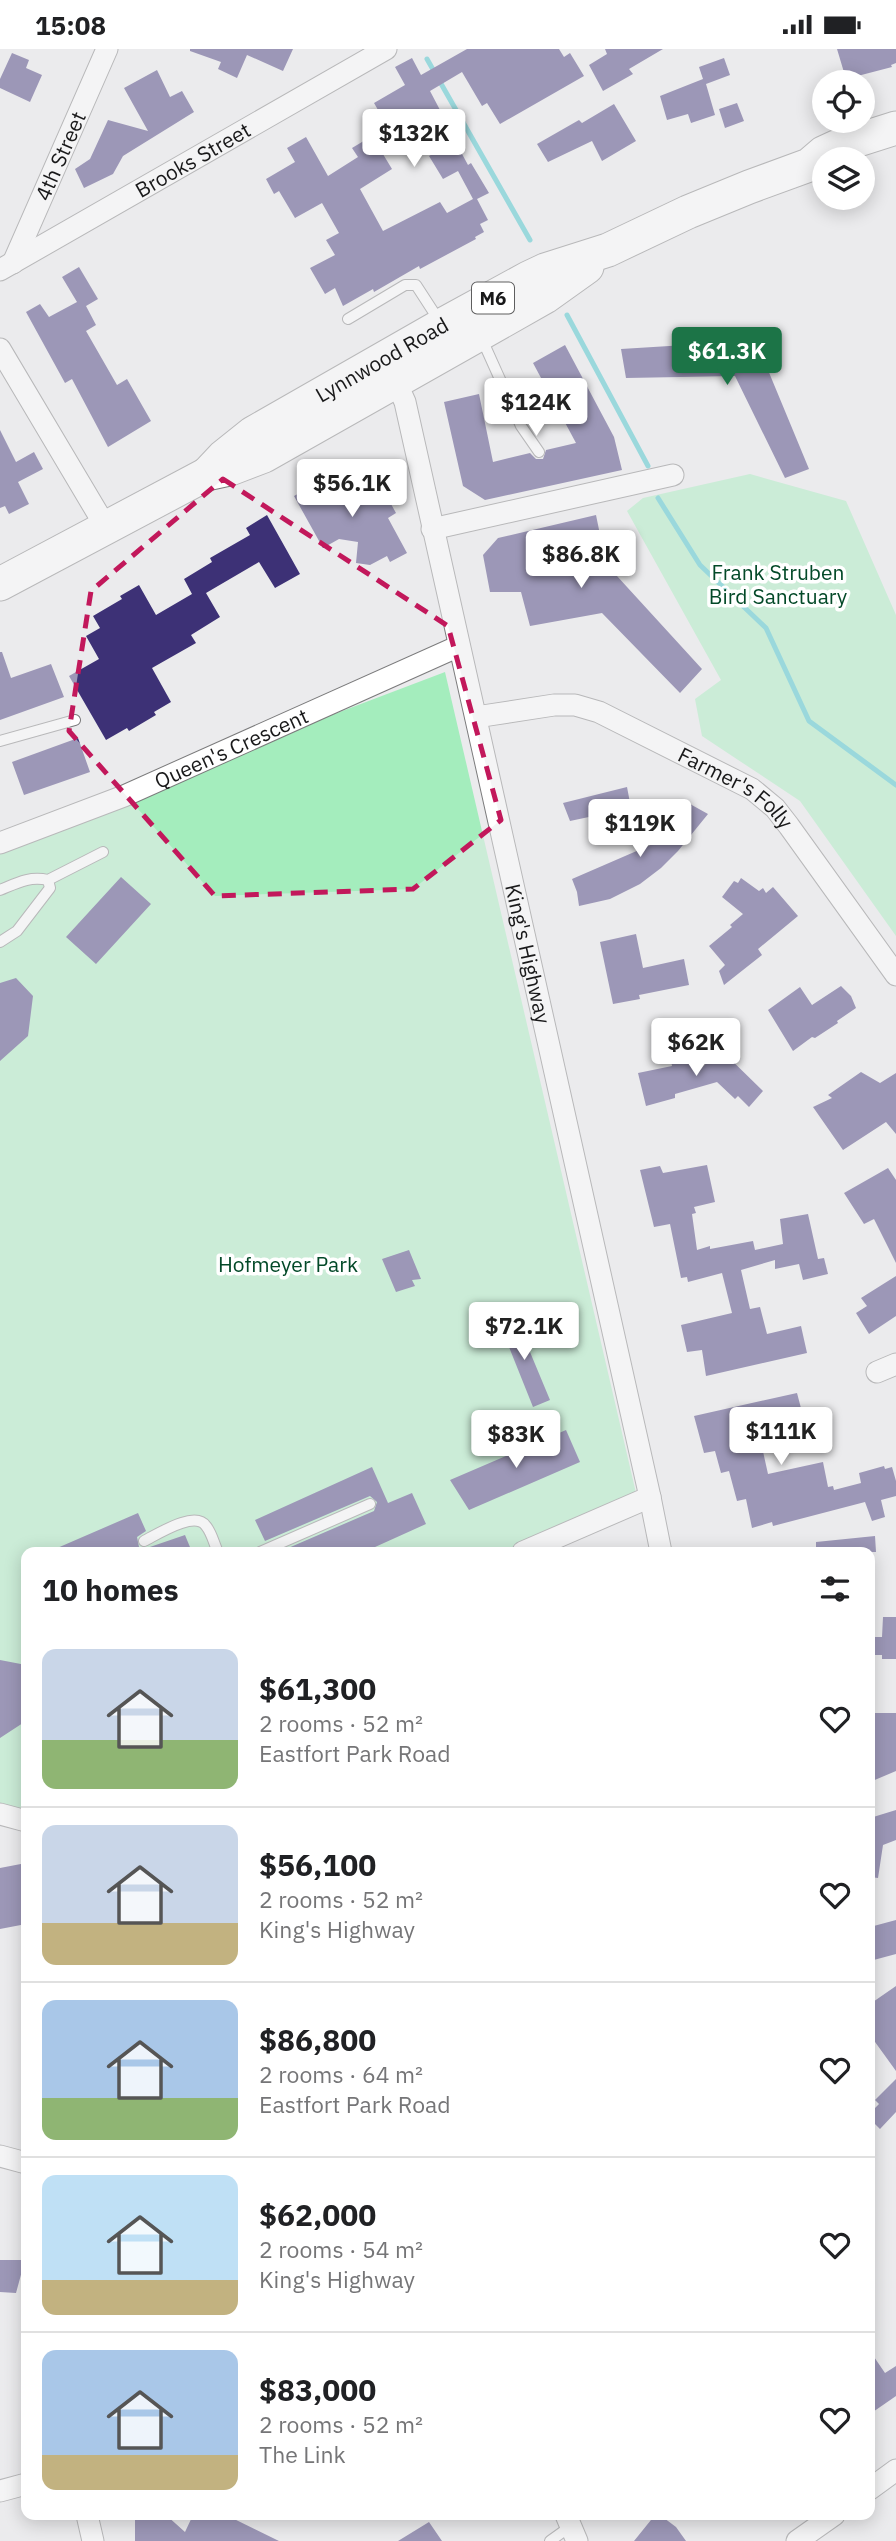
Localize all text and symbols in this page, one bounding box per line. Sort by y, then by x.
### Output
text: 15:08 [35,8,106,42]
map controls [812,70,875,210]
button: locate [812,70,875,133]
street label: 4th Street [28,107,92,205]
pin: $132K [365,109,463,169]
street label: Brooks Street [130,116,255,204]
text: $132K [378,117,450,147]
button: layers [812,147,875,210]
road number: M6 [472,282,514,313]
street label: Lynnwood Road [310,310,453,409]
pin: $61.3K [670,327,784,387]
text: $61.3K [688,335,766,365]
pin: $124K [487,379,585,438]
text: $124K [500,386,572,416]
pin: $56.1K [295,459,409,519]
text: $56.1K [313,467,391,497]
pin: $86.8K [524,531,638,590]
text: $86.8K [542,538,620,568]
park label: Frank Struben Bird Sanctuary [709,558,848,610]
street label: Queen's Crescent [150,701,312,795]
street label: Farmer's Folly [674,740,800,835]
pin: $119K [591,799,689,859]
text: $119K [604,807,676,837]
street label: King's Highway [499,881,558,1027]
pin: $62K [655,1019,737,1078]
text: $62K [667,1026,725,1056]
park label: Hofmeyer Park [218,1250,358,1278]
pin: $72.1K [467,1303,581,1362]
text: $72.1K [485,1310,563,1340]
pin: $111K [732,1407,830,1467]
pin: $83K [475,1411,557,1470]
text: $111K [745,1415,817,1445]
text: $83K [487,1418,545,1448]
text: 10 homes [42,1570,179,1609]
icon: filters [816,1570,854,1608]
text: $61,300 [259,1669,376,1708]
icon: home [98,1677,182,1761]
icon: heart [816,1700,854,1738]
text: 2 rooms · 52 m² [259,1708,423,1738]
text: Eastfort Park Road [259,1738,451,1768]
text: $56,100 [259,1845,376,1884]
icon: home [98,1853,182,1937]
icon: heart [816,1876,854,1914]
text: 2 rooms · 52 m² [259,1884,423,1914]
text: King's Highway [259,1914,415,1944]
text: $86,800 [259,2020,376,2059]
icon: home [98,2028,182,2112]
icon: heart [816,2051,854,2089]
text: 2 rooms · 64 m² [259,2059,423,2089]
text: Eastfort Park Road [259,2089,451,2119]
text: $62,000 [259,2195,376,2234]
icon: home [98,2203,182,2287]
icon: heart [816,2226,854,2264]
text: 2 rooms · 54 m² [259,2234,423,2264]
text: King's Highway [259,2264,415,2294]
text: $83,000 [259,2370,376,2409]
icon: home [98,2378,182,2462]
icon: heart [816,2401,854,2439]
text: 2 rooms · 52 m² [259,2409,423,2439]
text: The Link [259,2439,346,2469]

